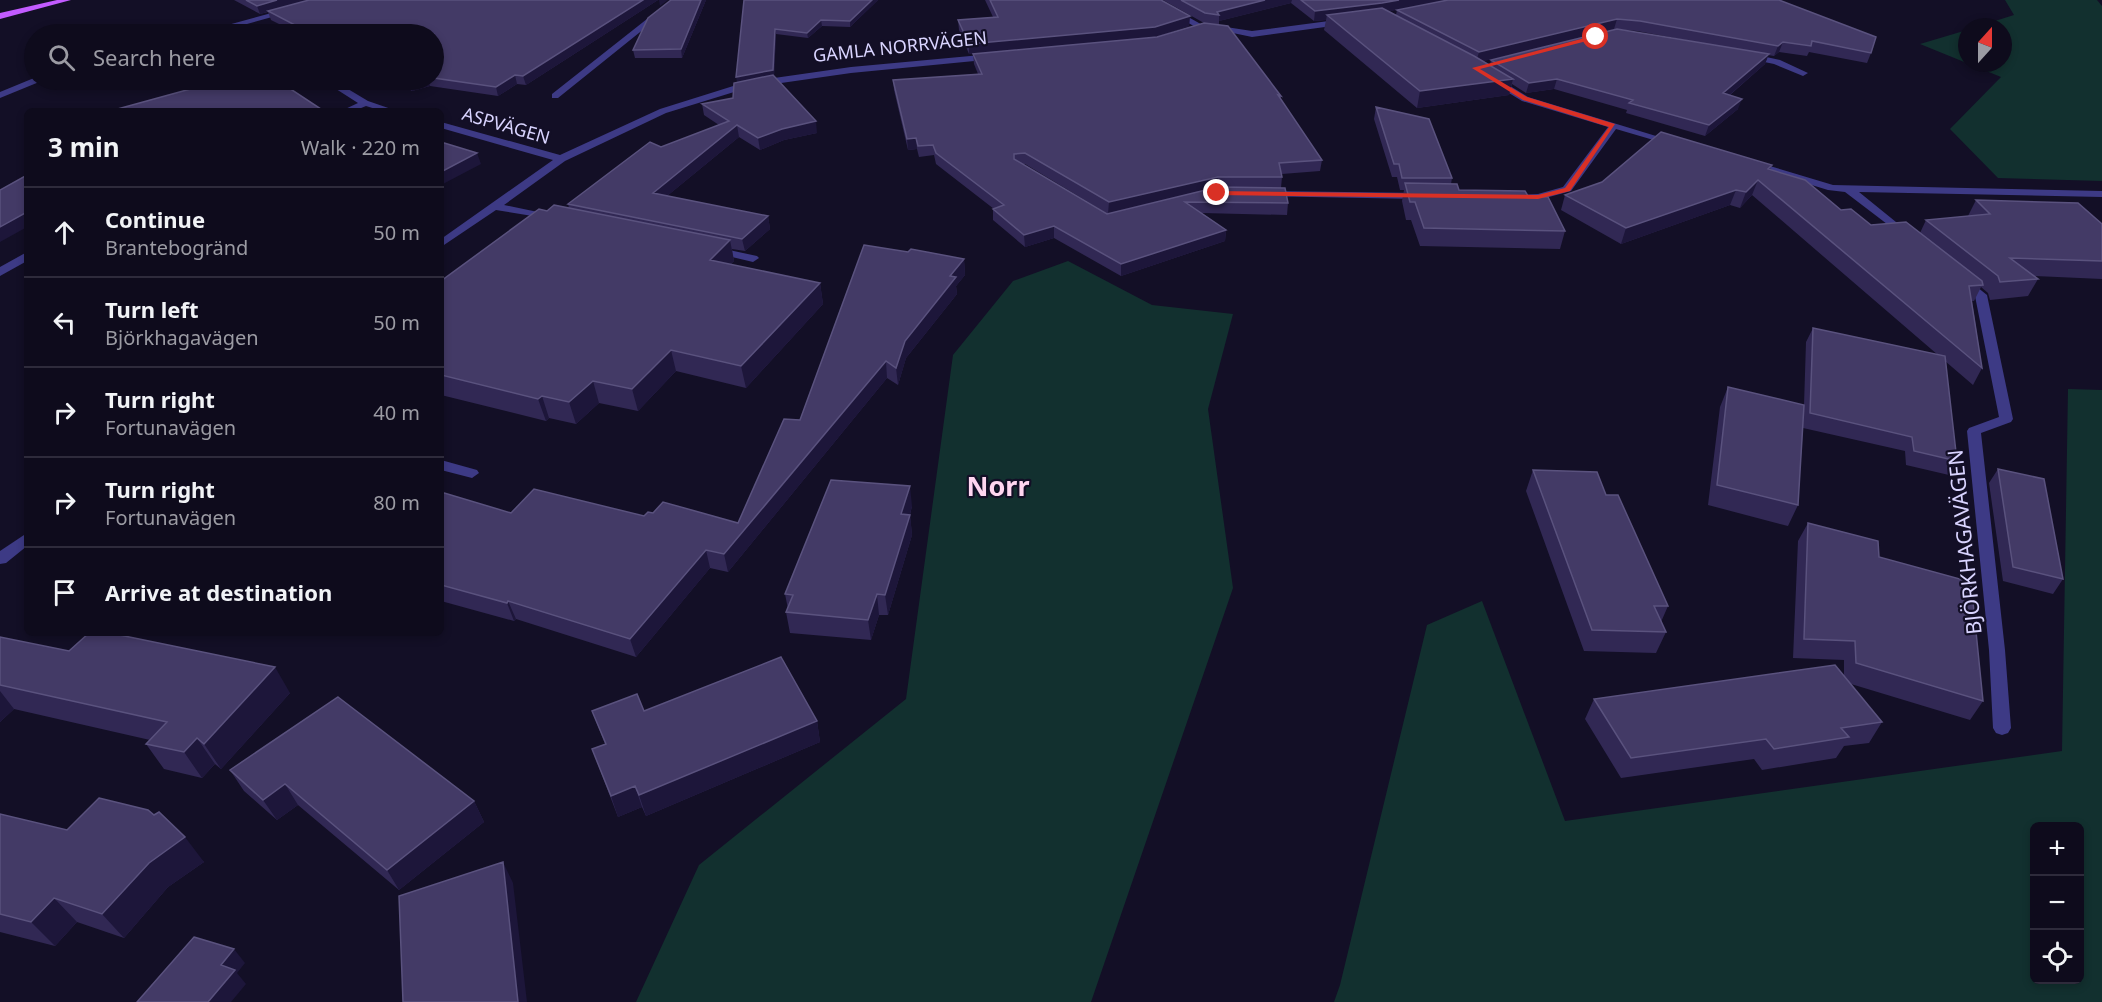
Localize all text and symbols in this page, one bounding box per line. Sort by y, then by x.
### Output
north arrow [1958,18,2012,72]
route start [1582,23,1608,49]
search box [24,24,444,90]
street label: GAMLA NORRVÄGEN [812,25,988,67]
icon: search [45,41,78,74]
text: Search here [93,42,215,72]
street label: ASPVÄGEN [460,101,553,149]
text: 3 min [48,129,120,165]
text: Walk · 220 m [301,134,420,161]
route end [1203,179,1229,205]
text: Continue [105,204,205,234]
icon: ahead [48,216,81,249]
text: 50 m [373,219,420,246]
text: Brantebogränd [105,234,248,261]
text: Turn left [105,294,199,324]
icon: left [48,306,81,339]
text: 50 m [373,309,420,336]
text: Björkhagavägen [105,324,259,351]
text: Turn right [105,384,215,414]
icon: right [48,396,81,429]
text: 40 m [373,399,420,426]
text: Fortunavägen [105,414,236,441]
street label: BJÖRKHAGAVÄGEN [1940,448,1988,636]
district label: Norr [967,467,1029,504]
text: Turn right [105,474,215,504]
icon: right [48,486,81,519]
text: 80 m [373,489,420,516]
text: Fortunavägen [105,504,236,531]
icon: arrive [48,576,81,609]
text: Arrive at destination [105,577,332,607]
map controls [2030,822,2084,984]
button: + [2030,822,2084,876]
button: − [2030,876,2084,930]
button: locate [2030,930,2084,984]

